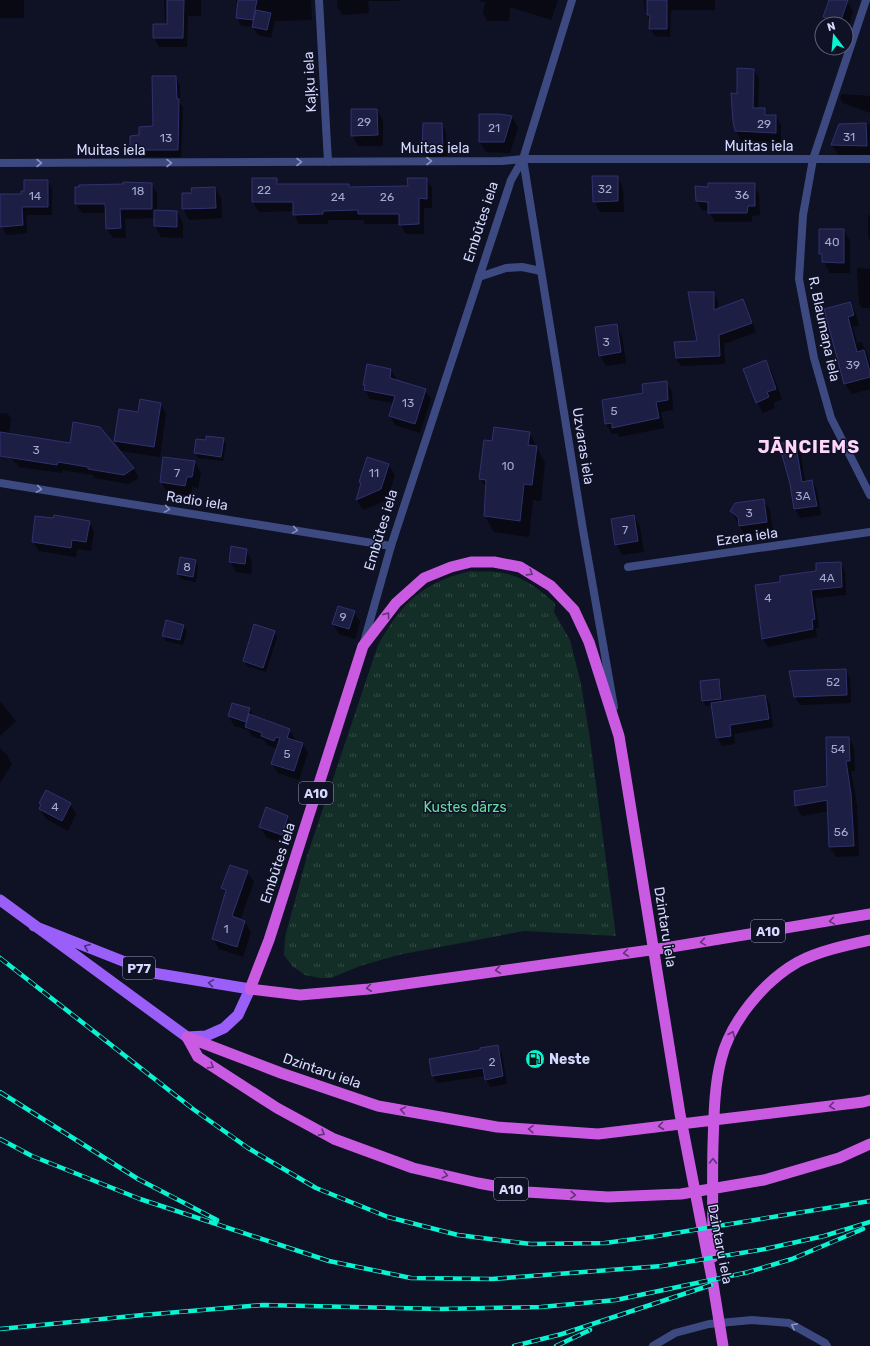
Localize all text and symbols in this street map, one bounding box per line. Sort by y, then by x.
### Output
north arrow [814,16,854,56]
text: N [826,20,837,34]
street label: Kaļķu iela [300,51,320,113]
house number: 29 [357,115,371,129]
house number: 29 [757,117,771,131]
house number: 21 [488,121,500,135]
house number: 31 [843,130,855,144]
house number: 13 [160,131,172,145]
street label: Muitas iela [724,138,794,155]
street label: Muitas iela [400,140,470,157]
street label: Muitas iela [76,142,146,159]
one-way arrow [426,157,432,165]
one-way arrow [296,158,302,166]
one-way arrow [36,159,42,167]
one-way arrow [166,159,172,167]
street label: Embūtes iela [460,179,502,265]
house number: 32 [598,182,612,196]
house number: 22 [257,183,271,197]
house number: 18 [132,184,144,198]
house number: 36 [735,188,749,202]
house number: 14 [29,189,42,203]
house number: 24 [331,190,346,204]
house number: 26 [380,190,394,204]
house number: 40 [824,235,840,249]
street label: R. Blaumaņa iela [805,275,843,383]
house number: 3 [602,335,610,349]
house number: 39 [846,358,860,372]
house number: 13 [402,396,414,410]
house number: 5 [610,404,618,418]
street label: Uzvaras iela [569,406,597,486]
district label: JĀŅCIEMS [758,436,860,458]
house number: 3 [32,443,40,457]
house number: 10 [502,459,514,473]
house number: 7 [174,466,180,480]
house number: 11 [369,466,379,480]
one-way arrow [35,484,42,493]
street label: Embūtes iela [361,487,401,573]
street label: Radio iela [165,488,229,514]
house number: 3A [795,489,811,503]
one-way arrow [164,505,170,513]
house number: 3 [745,506,753,520]
house number: 7 [622,523,628,537]
street label: Ezera iela [715,524,779,550]
one-way arrow [292,525,298,534]
house number: 8 [183,560,191,574]
one-way arrow [526,569,533,576]
house number: 4A [819,571,835,585]
house number: 4 [764,591,772,605]
house number: 9 [339,610,347,624]
one-way arrow [382,613,389,620]
house number: 52 [826,675,840,689]
house number: 54 [831,742,846,756]
house number: 5 [283,747,291,761]
road number: A10 [299,782,333,804]
park label: Kustes dārzs [423,799,507,816]
house number: 4 [51,800,59,814]
street label: Embūtes iela [257,820,299,906]
house number: 56 [834,825,848,839]
street label: Dzintaru iela [650,886,680,968]
one-way arrow [828,916,835,925]
road number: A10 [751,920,785,942]
house number: 1 [223,922,229,936]
one-way arrow [700,937,706,946]
one-way arrow [83,944,90,952]
one-way arrow [623,948,630,957]
road number: P77 [123,957,155,979]
one-way arrow [495,965,501,974]
one-way arrow [208,979,214,988]
one-way arrow [366,984,372,993]
one-way arrow [727,1030,735,1037]
fuel station icon: Neste [524,1048,546,1070]
street label: Dzintaru iela [281,1050,363,1092]
place label: Neste [549,1051,590,1068]
house number: 2 [488,1055,496,1069]
one-way arrow [207,1061,214,1069]
one-way arrow [828,1101,835,1110]
one-way arrow [400,1107,406,1115]
one-way arrow [658,1121,664,1130]
one-way arrow [528,1125,534,1134]
one-way arrow [318,1128,326,1135]
one-way arrow [709,1158,717,1164]
one-way arrow [442,1171,448,1179]
road number: A10 [494,1178,528,1200]
one-way arrow [570,1191,576,1199]
street label: Dzintaru iela [704,1202,736,1286]
one-way arrow [791,1323,798,1330]

